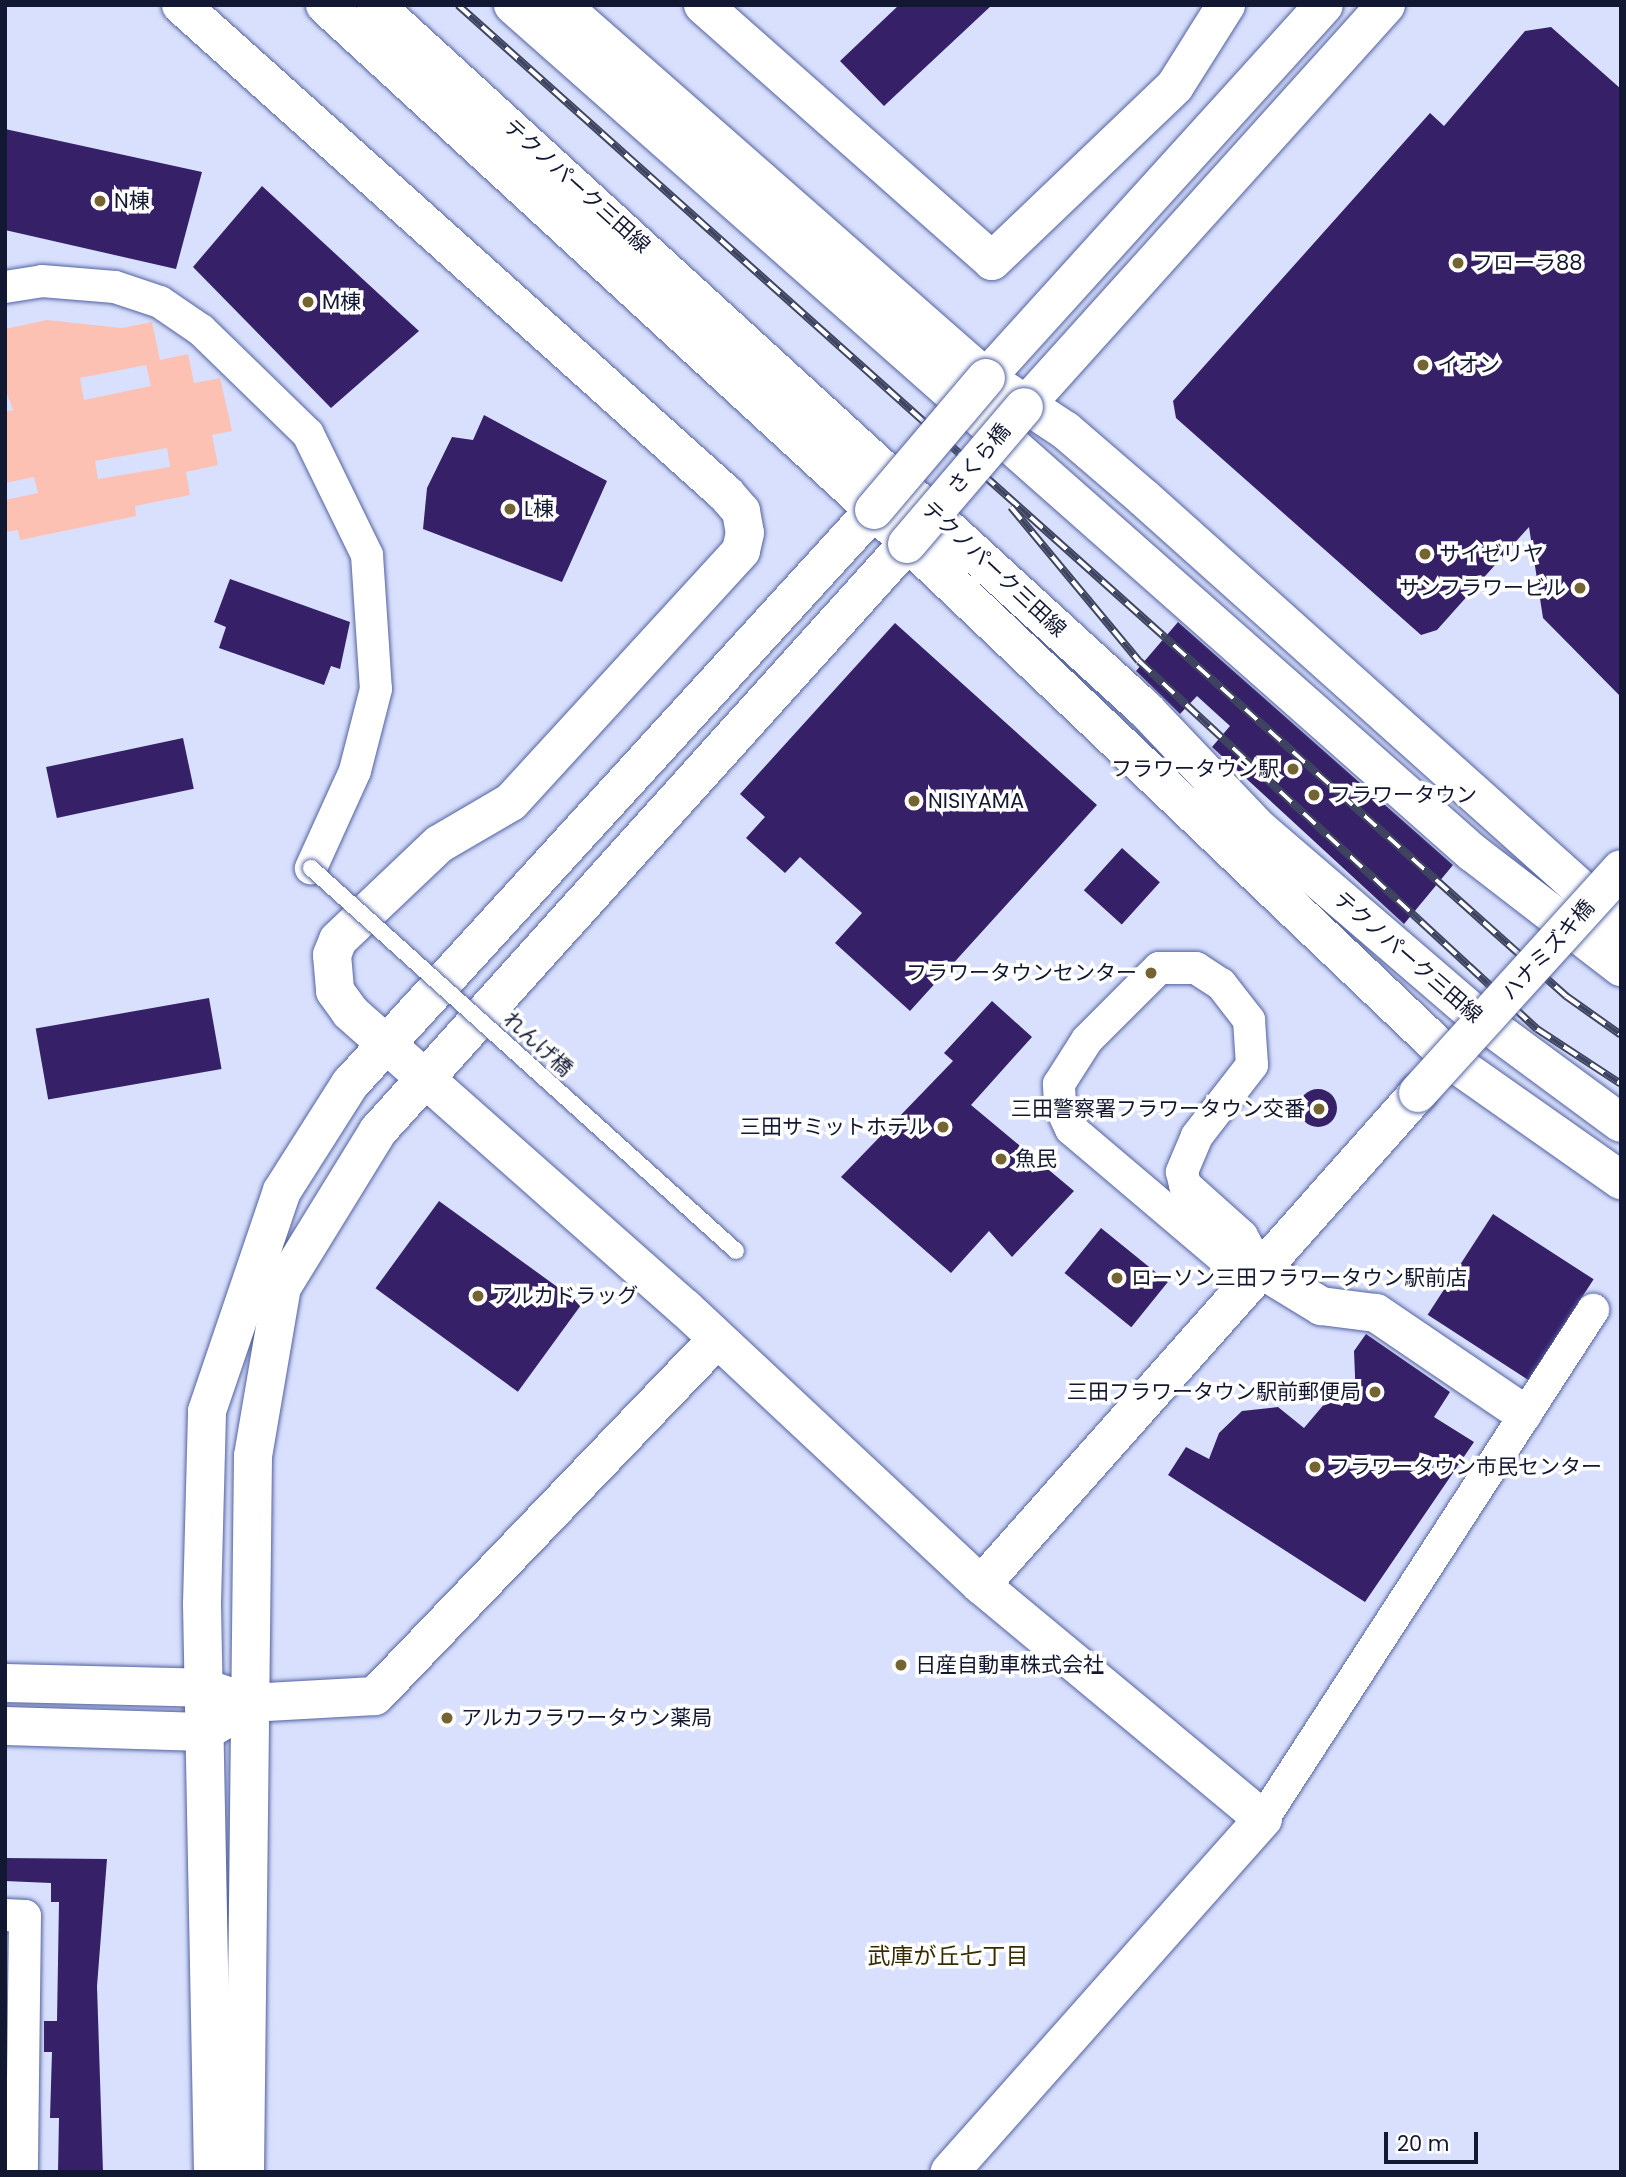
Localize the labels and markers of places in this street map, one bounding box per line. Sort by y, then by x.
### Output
place label: N棟 [114,188,150,214]
marker: N棟 [92,193,108,209]
place label: フローラ88 [1472,250,1583,276]
marker: フローラ88 [1450,255,1466,271]
place label: M棟 [322,289,361,315]
marker: M棟 [300,294,316,310]
place label: イオン [1437,352,1500,378]
marker: イオン [1415,357,1431,373]
place label: L棟 [524,496,554,522]
marker: L棟 [502,501,518,517]
place label: サイゼリヤ [1439,541,1544,567]
marker: サイゼリヤ [1417,546,1433,562]
place label: サンフラワービル [1398,575,1566,601]
marker: サンフラワービル [1572,580,1588,596]
place label: フラワータウン駅 [1111,756,1279,782]
marker: フラワータウン駅 [1285,761,1301,777]
place label: フラワータウン [1330,782,1477,808]
marker: フラワータウン [1304,785,1324,805]
place label: NISIYAMA [928,788,1024,814]
marker: NISIYAMA [906,793,922,809]
place label: フラワータウンセンター [906,960,1137,986]
marker: フラワータウンセンター [1143,965,1159,981]
place label: 三田警察署フラワータウン交番 [1011,1096,1305,1122]
marker: 三田警察署フラワータウン交番 [1311,1101,1327,1117]
place label: 三田サミットホテル [740,1114,929,1140]
marker: 三田サミットホテル [935,1119,951,1135]
place label: 魚民 [1015,1146,1057,1172]
marker: 魚民 [993,1151,1009,1167]
place label: ローソン三田フラワータウン駅前店 [1131,1265,1467,1291]
marker: ローソン三田フラワータウン駅前店 [1109,1270,1125,1286]
place label: アルカドラッグ [492,1283,639,1309]
marker: アルカドラッグ [470,1288,486,1304]
place label: 三田フラワータウン駅前郵便局 [1067,1379,1361,1405]
marker: 三田フラワータウン駅前郵便局 [1367,1384,1383,1400]
place label: フラワータウン市民センター [1329,1454,1602,1480]
marker: フラワータウン市民センター [1307,1459,1323,1475]
place label: 日産自動車株式会社 [915,1652,1104,1678]
marker: 日産自動車株式会社 [893,1657,909,1673]
place label: アルカフラワータウン薬局 [461,1705,713,1731]
marker: アルカフラワータウン薬局 [439,1710,455,1726]

